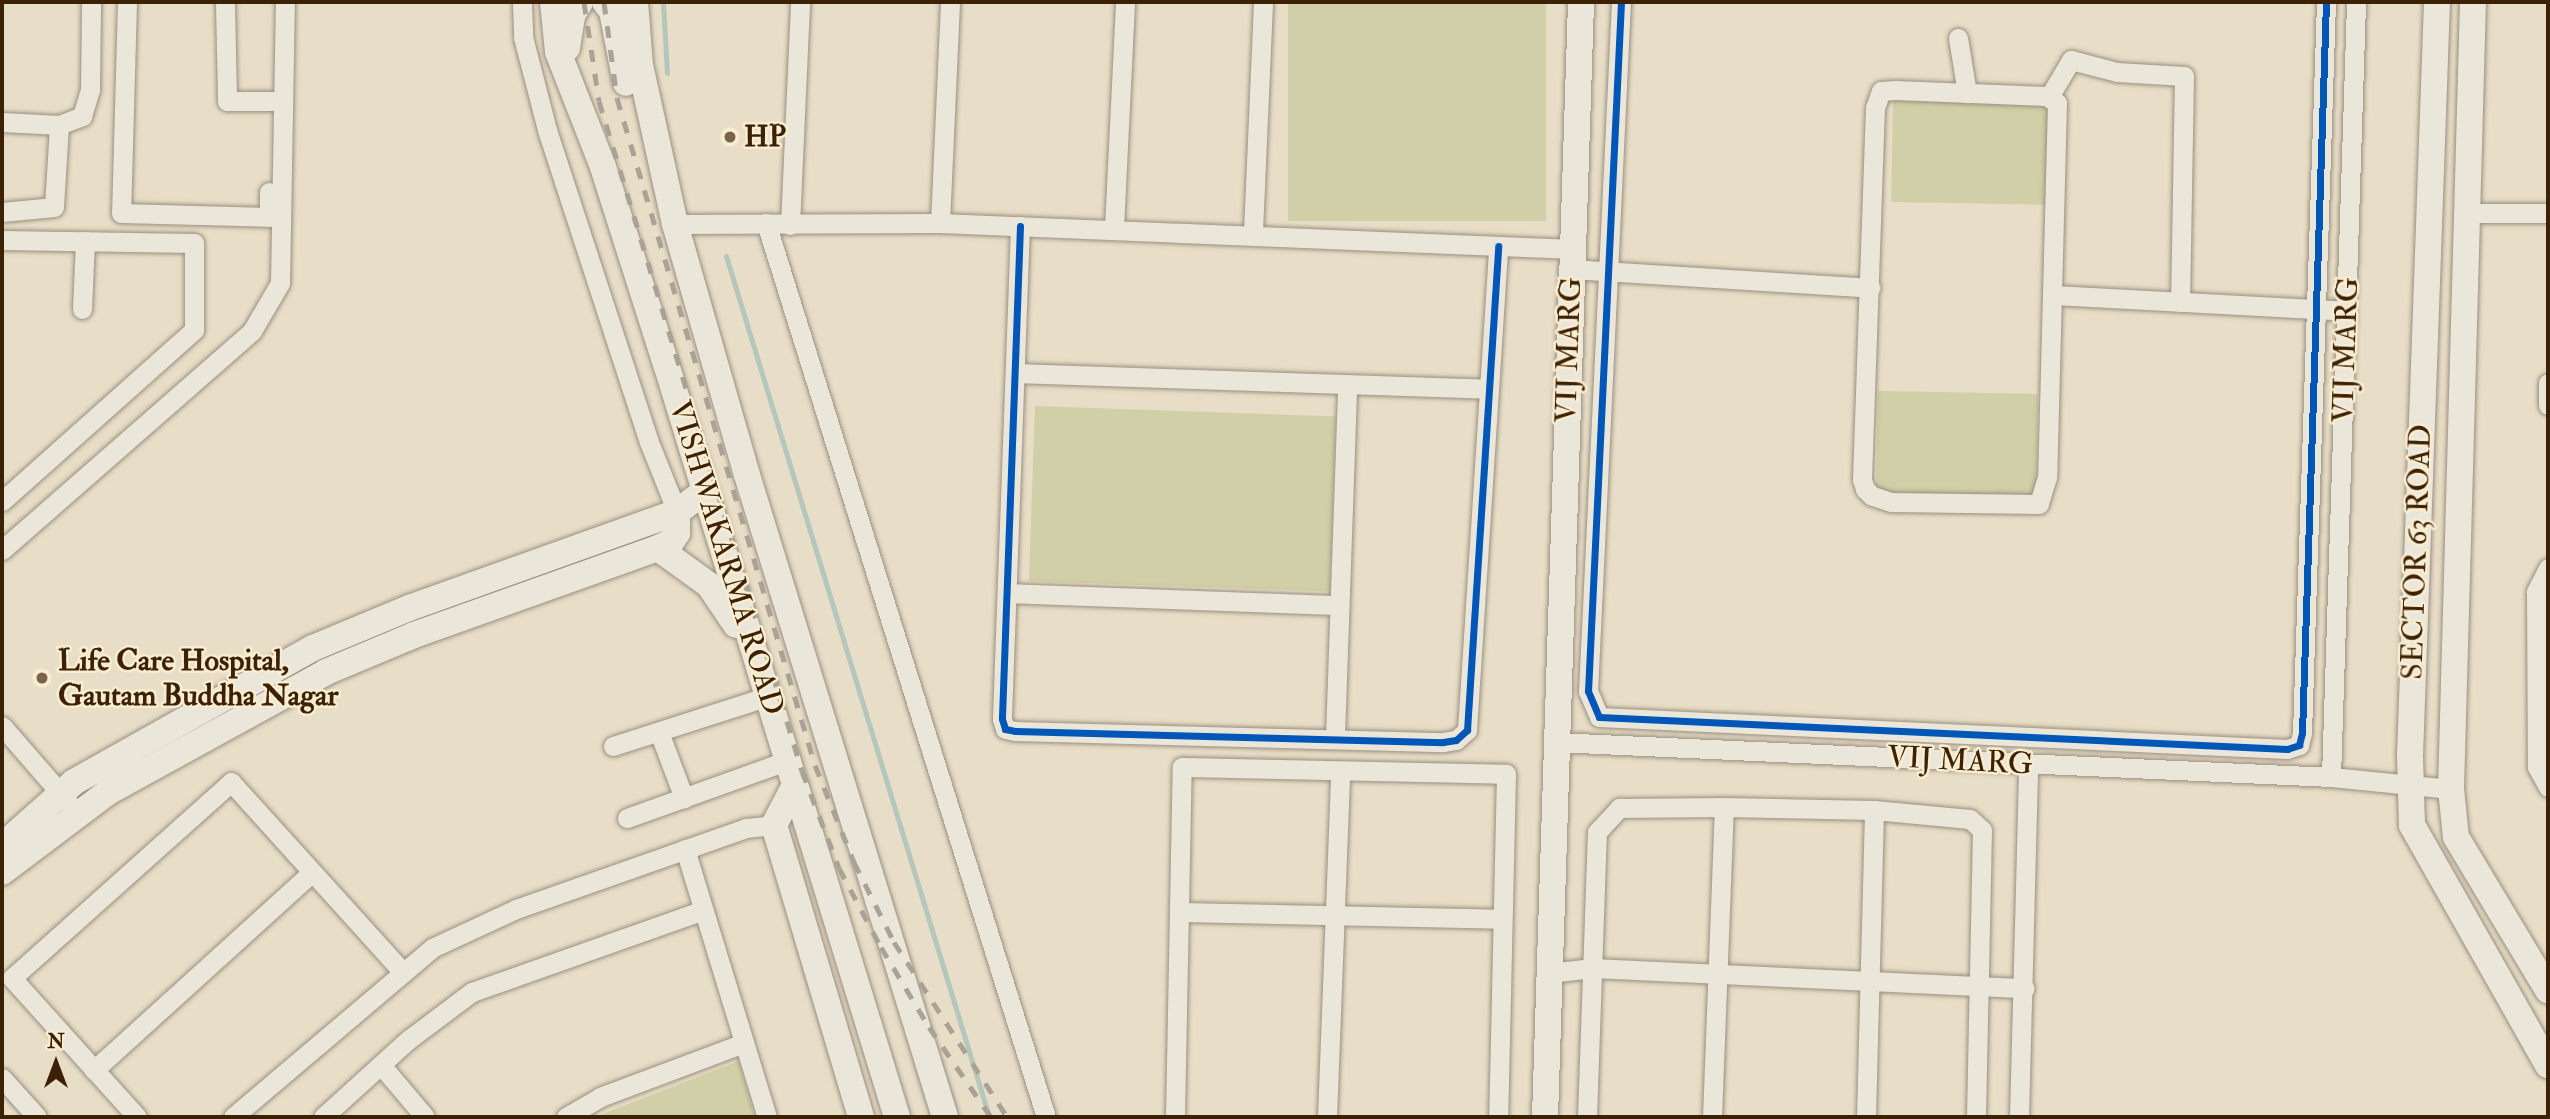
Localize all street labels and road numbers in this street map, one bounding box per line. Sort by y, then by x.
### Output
street label: VIJ MARG [1548,276,1590,424]
street label: VIJ MARG [2325,276,2367,424]
street label: VISHWAKARMA ROAD [661,397,791,719]
street label: SECTOR 63 ROAD [2395,424,2439,680]
street label: VIJ MARG [1886,739,2034,783]

